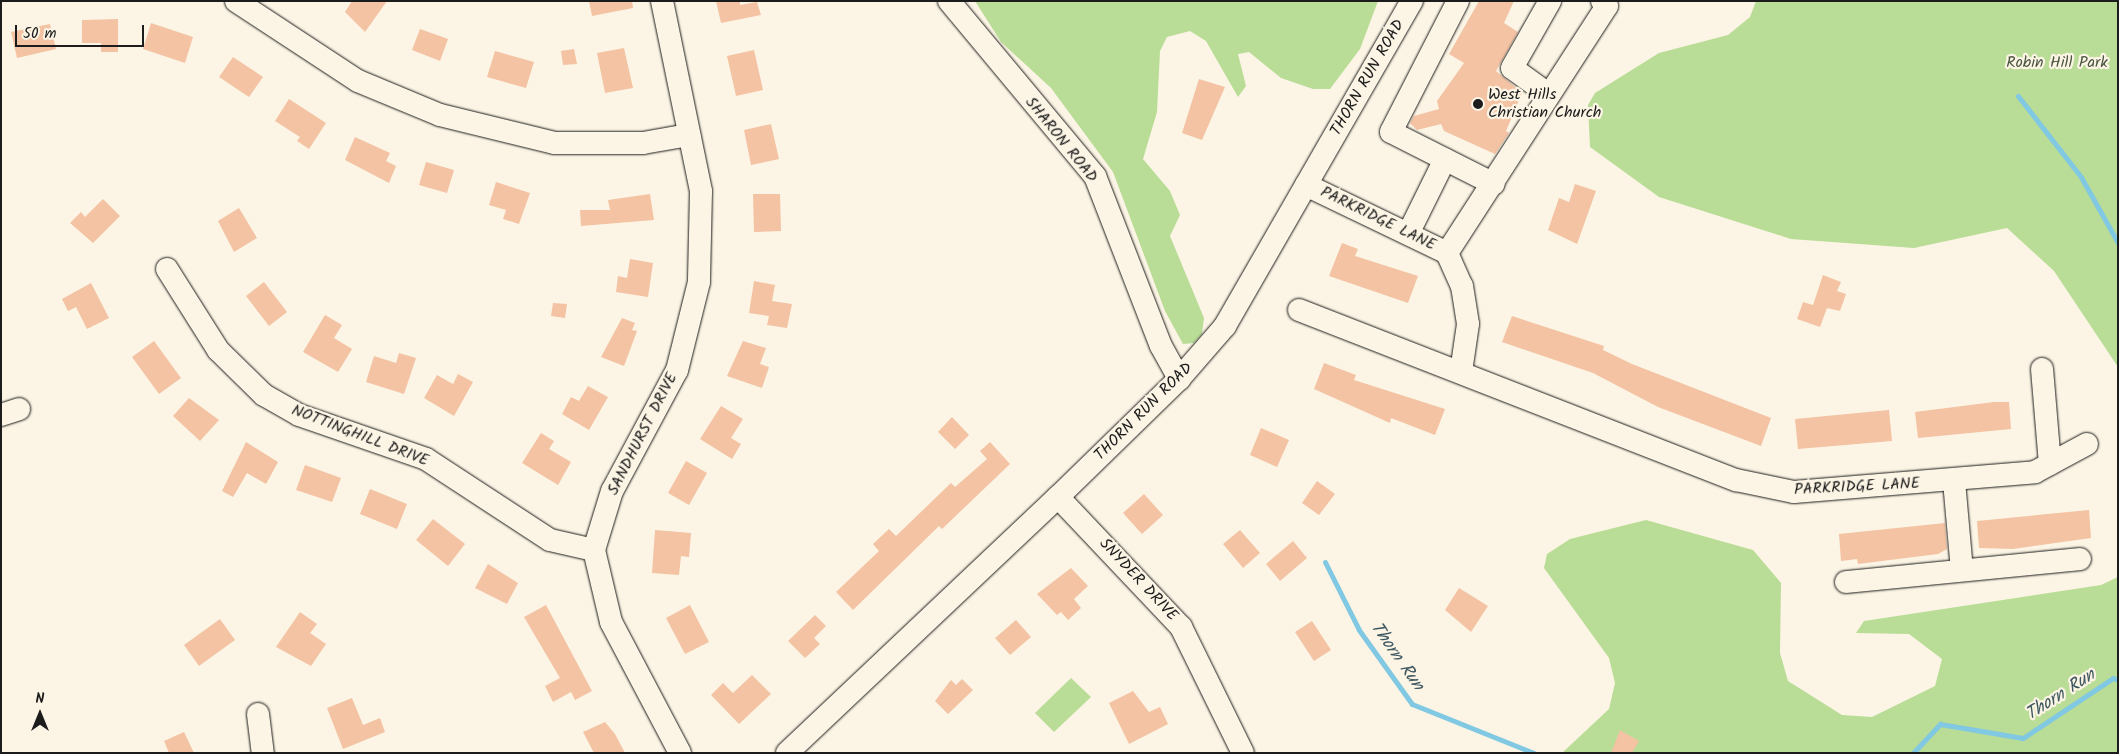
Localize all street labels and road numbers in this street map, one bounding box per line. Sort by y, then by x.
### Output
street label: THORN RUN ROAD [1327,16,1409,140]
street label: SHARON ROAD [1021,93,1101,187]
street label: PARKRIDGE LANE [1317,183,1439,255]
street label: THORN RUN ROAD [1091,359,1197,465]
street label: SANDHURST DRIVE [604,370,682,498]
street label: NOTTINGHILL DRIVE [289,401,431,471]
street label: PARKRIDGE LANE [1794,474,1920,500]
street label: SNYDER DRIVE [1095,535,1181,625]

